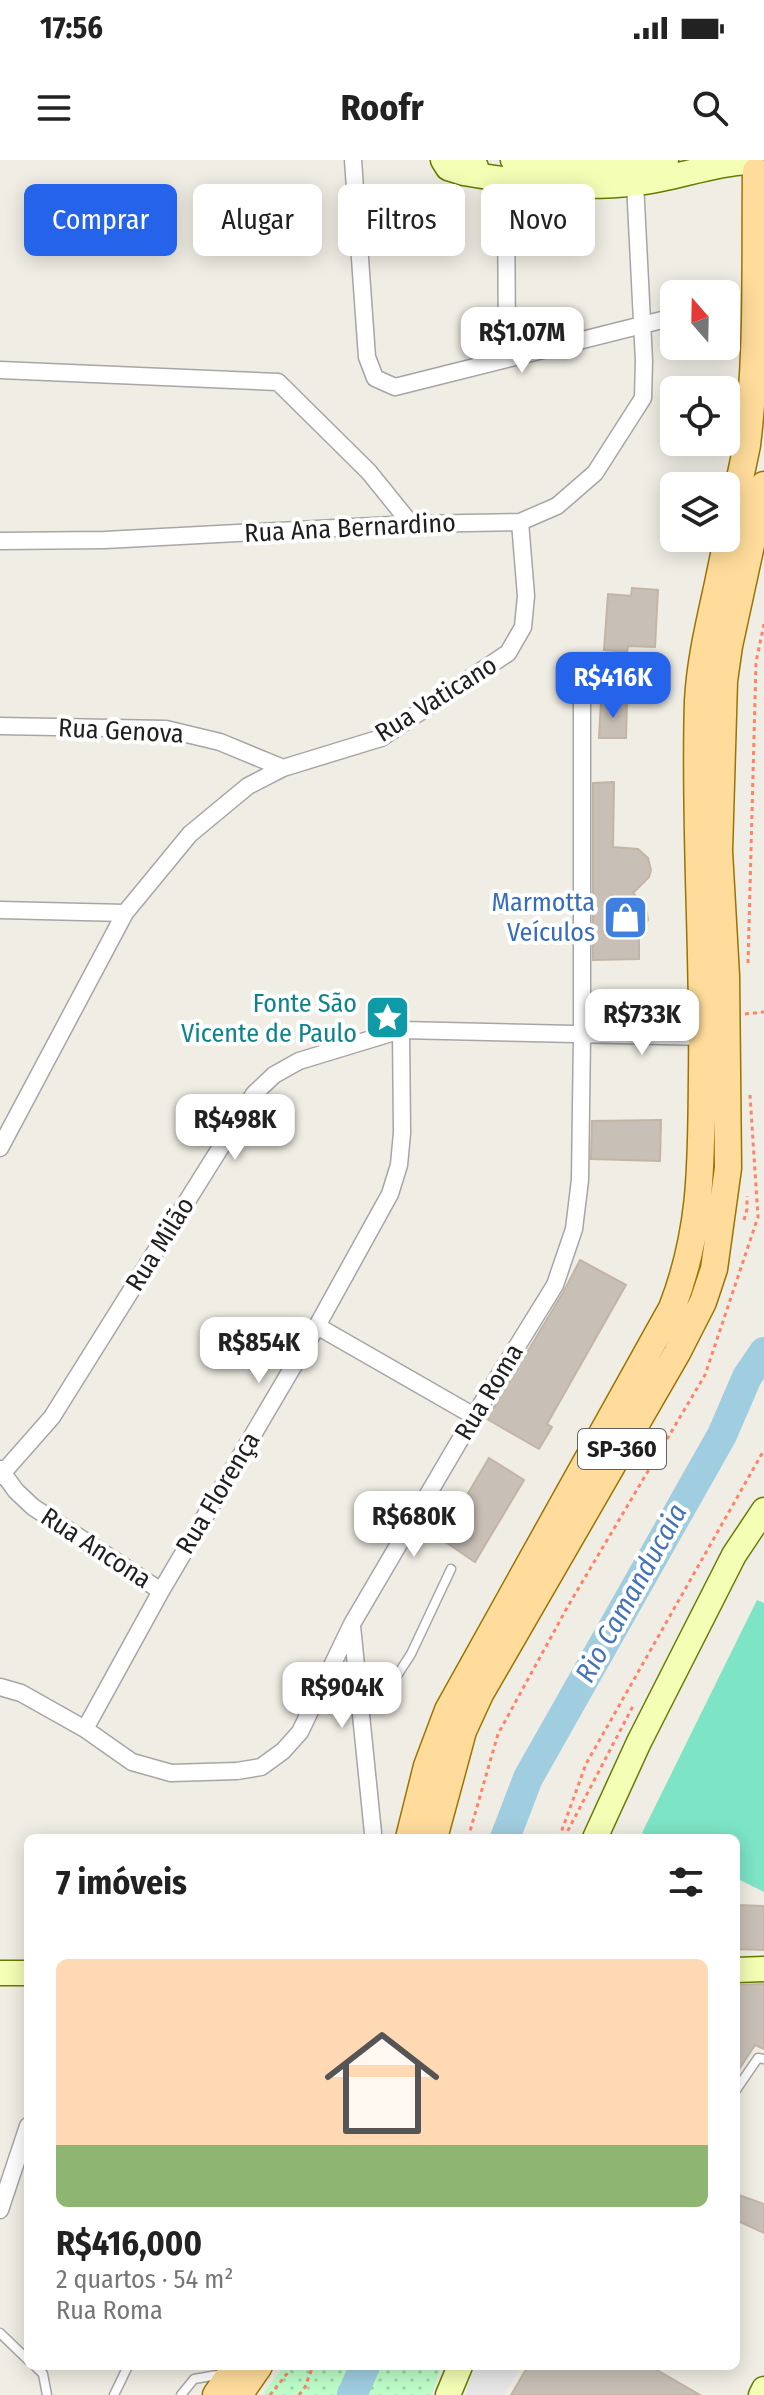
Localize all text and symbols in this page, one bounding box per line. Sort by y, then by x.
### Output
text: 17:56 [40,10,103,46]
icon: menu [32,86,76,130]
text: Roofr [340,86,424,130]
icon: search [688,86,732,130]
chip: Comprar [24,184,177,256]
chip: Alugar [193,184,322,256]
chip: Filtros [338,184,465,256]
chip: Novo [481,184,595,256]
north arrow [660,280,740,360]
map controls [660,280,740,552]
pin: R$1.07M [448,307,596,375]
text: R$1.07M [479,317,565,348]
button: locate [660,376,740,456]
button: layers [660,472,740,552]
street label: Rua Ana Bernardino [244,507,456,549]
street label: Rua Vaticano [369,649,503,749]
pin: R$416K [548,652,678,720]
text: R$416K [574,662,652,693]
street label: Rua Genova [57,712,185,750]
place label: Marmotta Veículos [491,887,595,948]
shop icon: Marmotta Veículos [602,893,650,941]
place label: Fonte São Vicente de Paulo [181,988,357,1049]
pin: R$733K [577,989,707,1057]
place icon: Fonte São Vicente de Paulo [364,994,412,1042]
text: R$733K [603,999,681,1030]
pin: R$498K [170,1094,300,1162]
text: R$498K [194,1104,276,1135]
street label: Rua Milão [119,1191,201,1297]
pin: R$854K [194,1317,324,1385]
text: R$854K [218,1327,300,1358]
street label: Rua Roma [448,1338,530,1446]
street label: Rua Florença [170,1426,266,1560]
road number: SP-360 [578,1429,666,1469]
pin: R$680K [349,1491,479,1559]
water label: Rio Camanducaia [568,1498,694,1688]
street label: Rua Ancona [35,1501,157,1595]
text: R$680K [372,1501,456,1532]
pin: R$904K [277,1662,407,1730]
text: R$904K [300,1672,384,1703]
icon: filters [664,1860,708,1904]
text: 7 imóveis [56,1862,187,1903]
icon: home [310,2011,454,2155]
text: R$416,000 [56,2223,202,2264]
text: 2 quartos · 54 m² [56,2264,233,2295]
text: Rua Roma [56,2295,163,2326]

